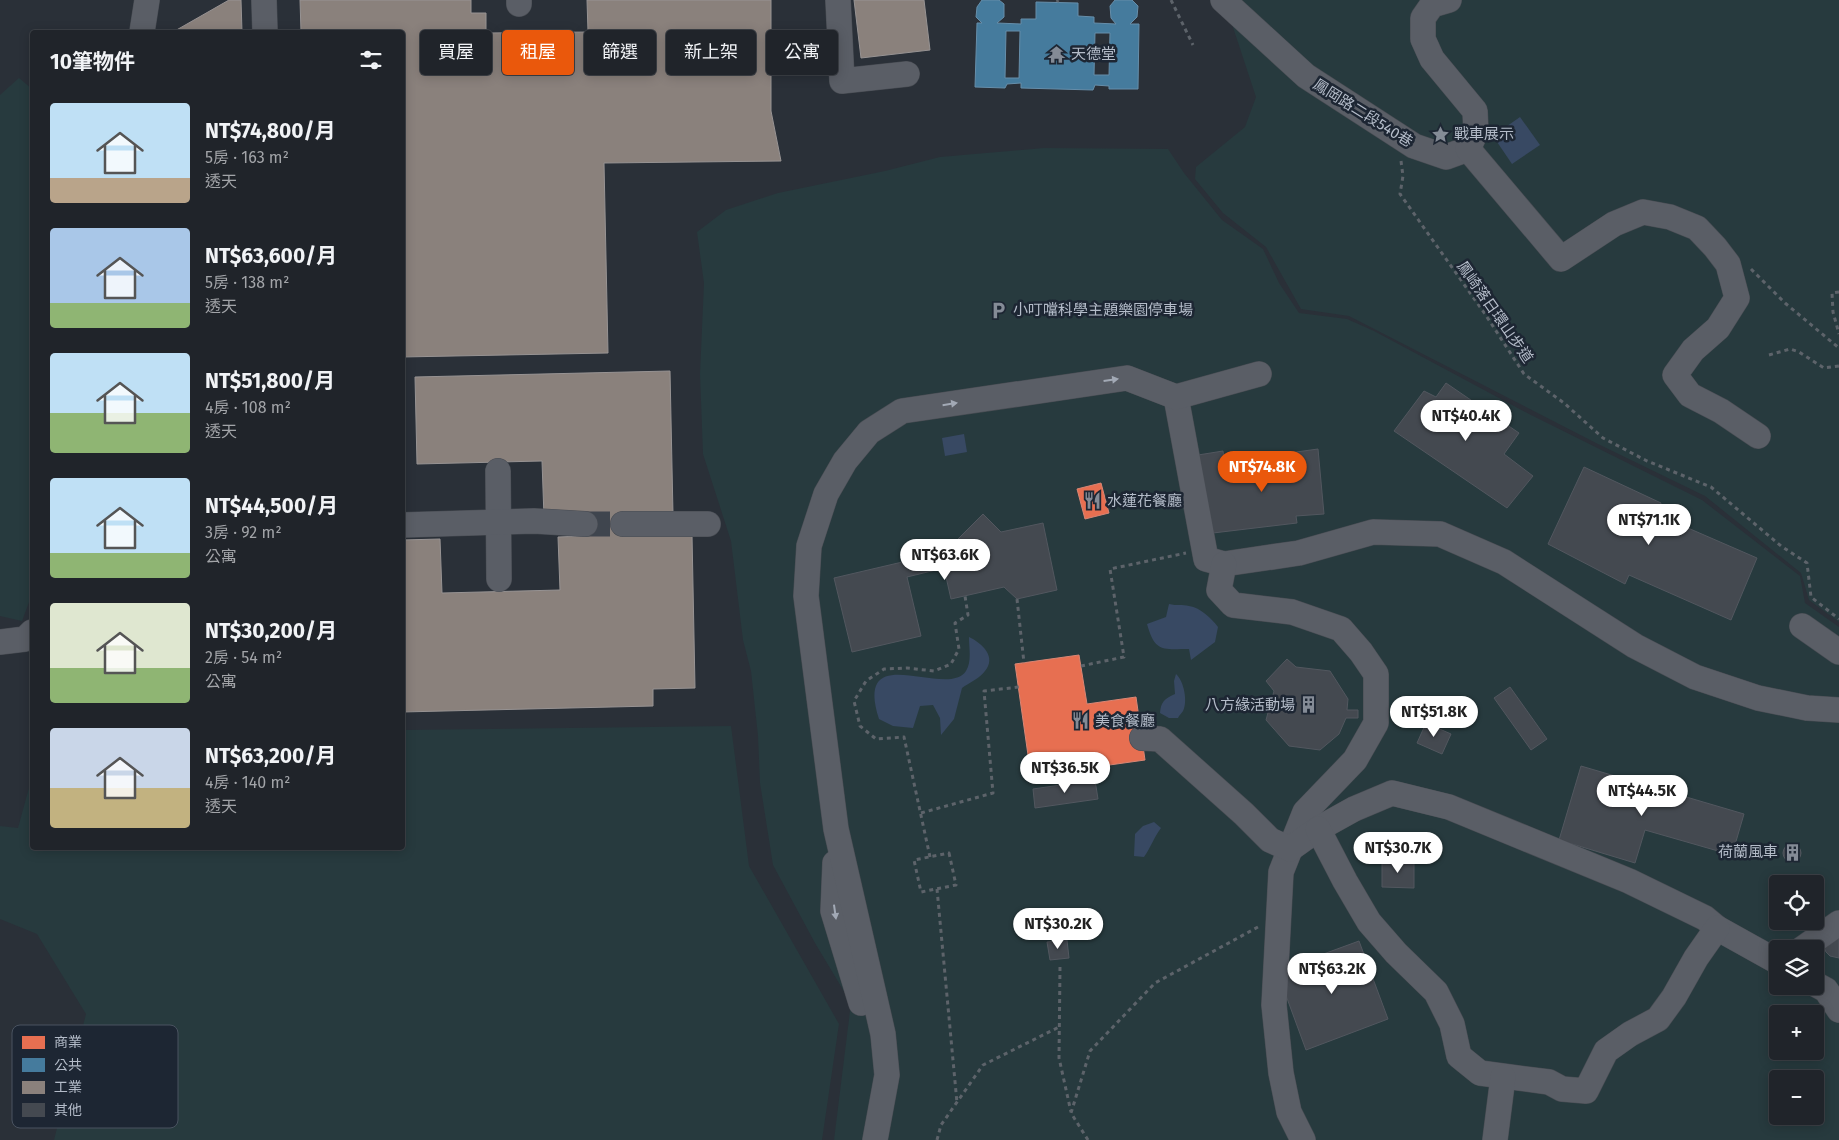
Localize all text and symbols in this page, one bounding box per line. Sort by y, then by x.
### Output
chip: 買屋 [420,30,492,75]
chip: 租屋 [502,30,574,75]
chip: 篩選 [584,30,656,75]
chip: 新上架 [666,30,756,75]
chip: 公寓 [766,30,838,75]
temple icon: 天德堂 [1047,44,1067,64]
place label: 天德堂 [1071,45,1116,63]
icon: filters [357,46,385,74]
text: 10筆物件 [50,49,135,75]
street label: 鳳岡路二段540巷 [1310,75,1416,151]
text: NT$74,800/月 [205,118,336,144]
icon: home [90,123,150,183]
place icon: 戰車展示 [1430,124,1450,144]
place label: 戰車展示 [1454,125,1514,143]
text: 5房 · 163 m² [205,148,289,167]
text: 透天 [205,172,237,191]
text: NT$63,600/月 [205,243,337,269]
icon: home [90,248,150,308]
street label: 鳳崎落日環山步道 [1453,258,1537,366]
text: 5房 · 138 m² [205,273,289,292]
text: 透天 [205,297,237,316]
parking icon: 小叮噹科學主題樂園停車場 [989,300,1009,320]
place label: 小叮噹科學主題樂園停車場 [1013,301,1193,319]
text: NT$51,800/月 [205,368,335,394]
icon: home [90,373,150,433]
one-way arrow [1103,376,1119,384]
text: 4房 · 108 m² [205,398,291,417]
one-way arrow [943,400,959,408]
pin: NT$40.4K [1414,400,1518,442]
text: NT$40.4K [1432,406,1500,425]
text: 透天 [205,422,237,441]
pin: NT$74.8K [1210,450,1314,493]
text: NT$74.8K [1229,457,1295,476]
restaurant icon: 水蓮花餐廳 [1083,491,1103,511]
place label: 水蓮花餐廳 [1107,492,1182,510]
text: NT$44,500/月 [205,493,338,519]
icon: home [90,498,150,558]
pin: NT$71.1K [1597,504,1701,546]
text: NT$71.1K [1618,510,1680,529]
text: 3房 · 92 m² [205,523,282,542]
pin: NT$63.6K [893,538,997,581]
text: NT$63.6K [911,545,979,564]
text: 公寓 [205,547,237,566]
text: NT$30,200/月 [205,618,337,644]
icon: home [90,623,150,683]
text: 2房 · 54 m² [205,648,282,667]
text: 公寓 [205,672,237,691]
building icon: 八方緣活動場 [1299,695,1319,715]
place label: 八方緣活動場 [1205,696,1295,714]
pin: NT$51.8K [1382,696,1486,738]
text: NT$51.8K [1401,702,1467,721]
restaurant icon: 美食餐廳 [1071,711,1091,731]
place label: 美食餐廳 [1095,712,1155,730]
text: NT$63,200/月 [205,743,336,769]
icon: home [90,748,150,808]
pin: NT$36.5K [1013,752,1117,794]
text: NT$36.5K [1031,758,1099,777]
text: 4房 · 140 m² [205,773,290,792]
pin: NT$44.5K [1590,774,1694,817]
text: NT$44.5K [1608,781,1676,800]
text: 透天 [205,797,237,816]
pin: NT$30.7K [1346,832,1450,874]
text: NT$30.7K [1365,838,1431,857]
building icon: 荷蘭風車 [1782,842,1802,862]
place label: 荷蘭風車 [1718,843,1778,861]
map controls [1769,875,1824,1125]
button: locate [1769,875,1824,930]
one-way arrow [831,905,839,921]
pin: NT$30.2K [1006,908,1110,950]
text: NT$30.2K [1024,914,1092,933]
button: layers [1769,940,1824,995]
pin: NT$63.2K [1280,952,1384,995]
text: NT$63.2K [1298,959,1366,978]
button: + [1769,1005,1824,1060]
legend [12,1025,178,1128]
text: 商業 [54,1034,82,1051]
text: 公共 [54,1057,82,1074]
button: − [1769,1070,1824,1125]
text: 工業 [54,1079,82,1096]
text: 其他 [54,1102,82,1119]

